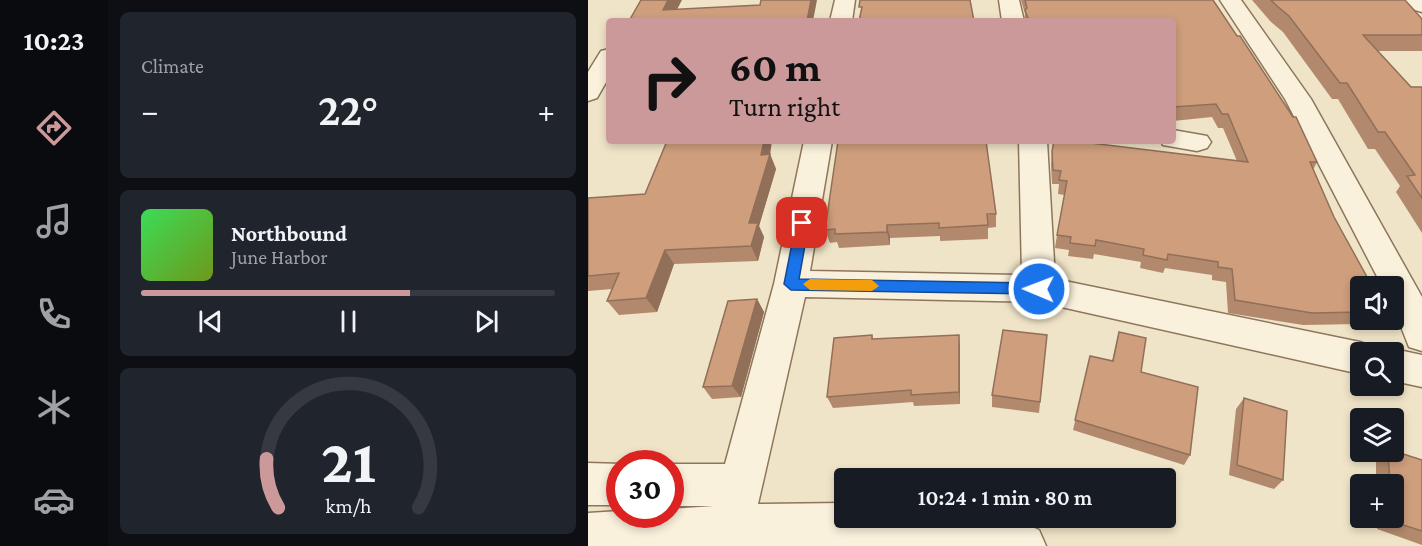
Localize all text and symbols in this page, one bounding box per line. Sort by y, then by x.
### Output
text: 10:23 [24,26,84,56]
icon: right [630,42,708,120]
text: 60 m [729,43,821,90]
text: Climate [141,55,204,77]
text: 22° [318,85,378,135]
text: − [141,92,158,129]
text: + [538,92,555,129]
text: Turn right [729,92,840,122]
icon: directions [33,107,75,149]
pin [776,197,827,248]
icon: music [33,200,75,242]
icon: arrive [785,206,818,239]
text: Northbound [231,221,347,246]
text: June Harbor [231,246,328,268]
position arrow [1007,257,1071,321]
map controls [1350,276,1404,528]
button: sound [1350,276,1404,330]
icon: phone [33,293,75,335]
icon: previous [194,305,227,338]
icon: pause [332,305,365,338]
icon: next [470,305,503,338]
button: search [1350,342,1404,396]
icon: climate [33,386,75,428]
button: layers [1350,408,1404,462]
text: 21 [320,426,376,495]
speed limit sign: 30 [606,450,684,528]
button: + [1350,474,1404,528]
icon: car [33,479,75,521]
text: 10:24 · 1 min · 80 m [918,485,1092,510]
text: km/h [325,494,372,518]

